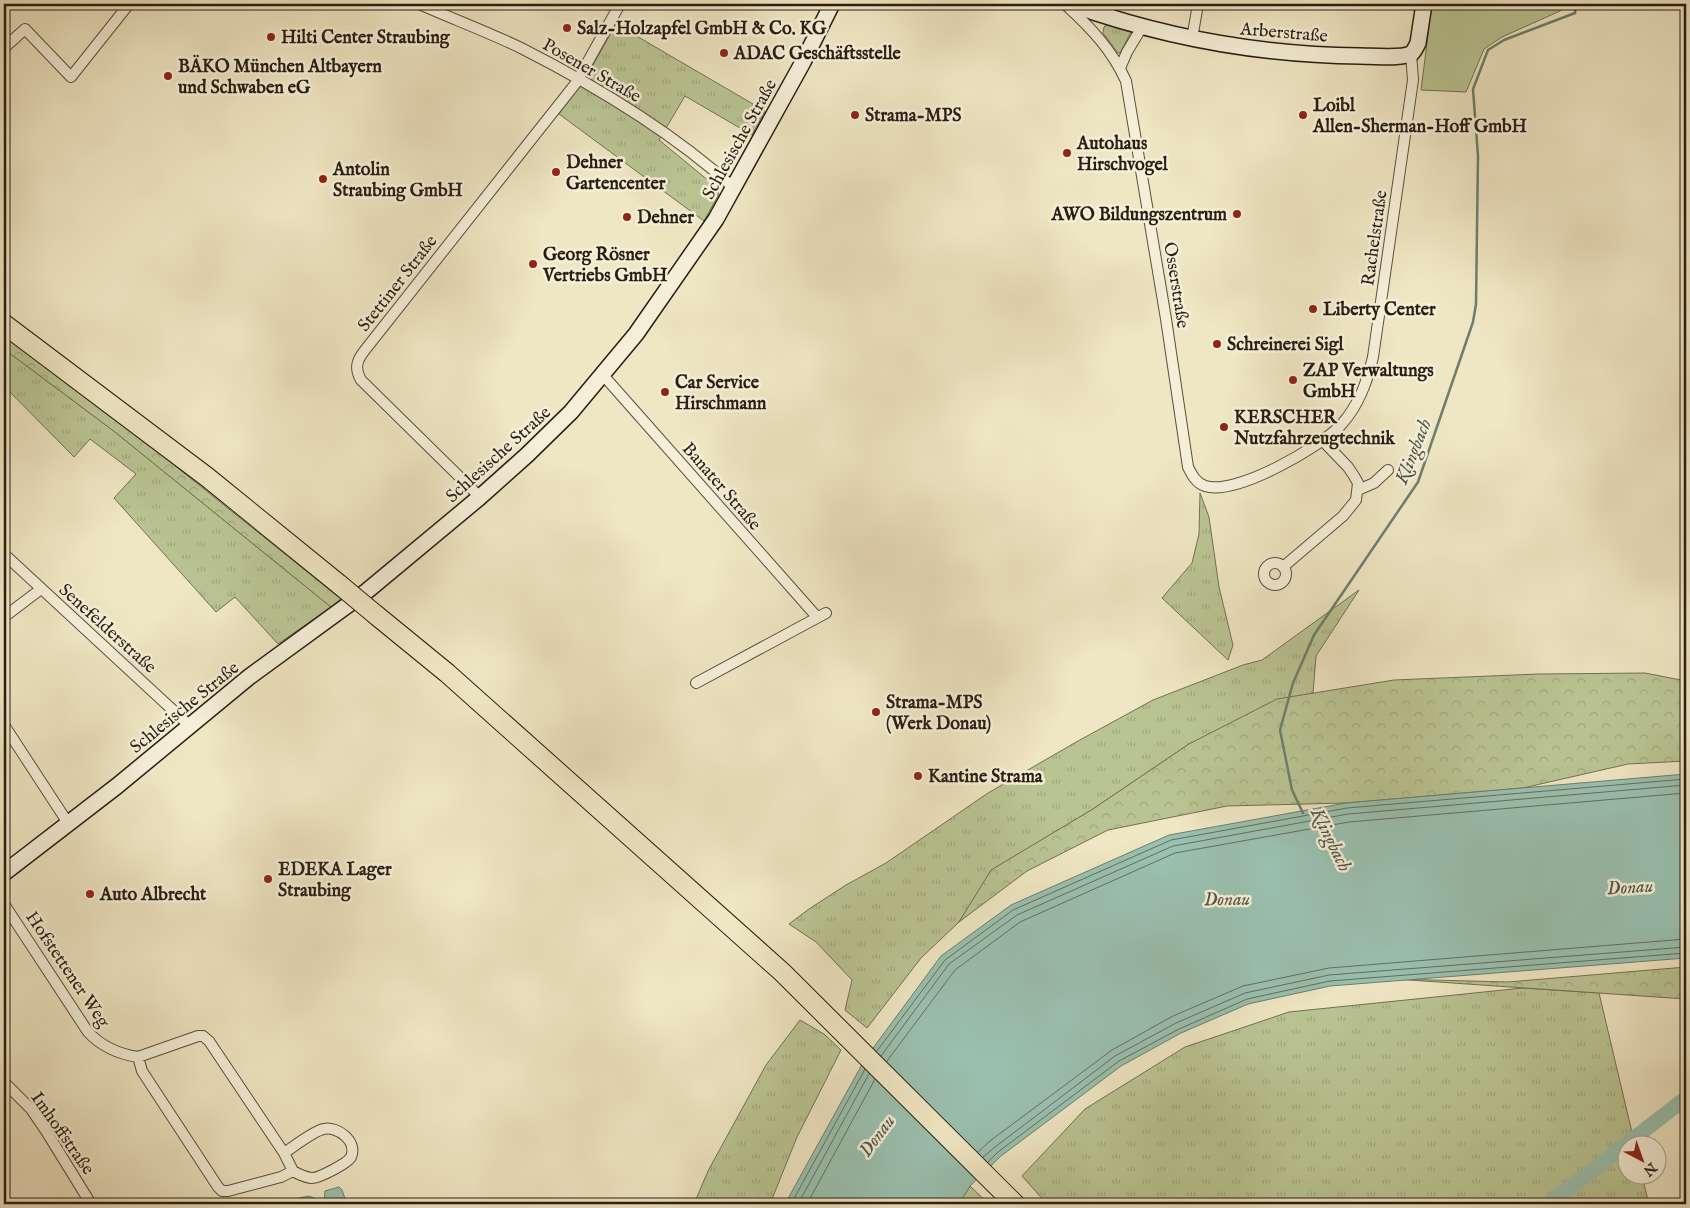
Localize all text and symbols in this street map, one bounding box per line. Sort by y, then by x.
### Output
place label: Salz-Holzapfel GmbH & Co. KG [577,18,827,41]
street label: Arberstraße [1238,18,1329,49]
marker: Salz-Holzapfel GmbH & Co. KG [561,22,573,34]
place label: Hilti Center Straubing [281,27,451,50]
marker: Hilti Center Straubing [265,31,277,43]
street label: Posener Straße [538,34,645,109]
place label: ADAC Geschäftsstelle [733,43,902,66]
marker: ADAC Geschäftsstelle [718,47,730,59]
place label: BÄKO München Altbayern und Schwaben eG [178,54,382,100]
marker: BÄKO München Altbayern und Schwaben eG [162,70,174,82]
street label: Schlesische Straße [698,76,783,204]
place label: Loibl Allen-Sherman-Hoff GmbH [1312,95,1527,139]
place label: Strama-MPS [865,105,961,128]
marker: Strama-MPS [849,109,861,121]
marker: Loibl Allen-Sherman-Hoff GmbH [1297,109,1309,121]
place label: Autohaus Hirschvogel [1076,133,1169,177]
marker: Autohaus Hirschvogel [1061,147,1073,159]
place label: Dehner Gartencenter [566,152,666,196]
place label: Antolin Straubing GmbH [332,159,463,203]
marker: Dehner Gartencenter [550,166,562,178]
marker: Antolin Straubing GmbH [317,173,329,185]
street label: Rachelstraße [1357,189,1394,287]
place label: AWO Bildungszentrum [1050,204,1227,227]
place label: Dehner [637,207,694,230]
marker: AWO Bildungszentrum [1231,208,1243,220]
marker: Dehner [621,211,633,223]
street label: Stettiner Straße [353,231,443,337]
street label: Osserstraße [1157,241,1194,330]
place label: Georg Rösner Vertriebs GmbH [542,244,668,288]
marker: Georg Rösner Vertriebs GmbH [527,258,539,270]
place label: Liberty Center [1323,299,1436,322]
marker: Liberty Center [1307,303,1319,315]
place label: Schreinerei Sigl [1227,334,1344,357]
marker: Schreinerei Sigl [1211,338,1223,350]
place label: ZAP Verwaltungs GmbH [1303,360,1434,404]
place label: Car Service Hirschmann [675,372,767,416]
marker: ZAP Verwaltungs GmbH [1287,374,1299,386]
marker: Car Service Hirschmann [659,386,671,398]
street label: Schlesische Straße [442,402,556,508]
place label: KERSCHER Nutzfahrzeugtechnik [1233,407,1396,451]
water label: Klingbach [1390,416,1438,489]
marker: KERSCHER Nutzfahrzeugtechnik [1218,421,1230,433]
street label: Banater Straße [676,438,765,536]
street label: Senefelderstraße [53,579,161,679]
street label: Schlesische Straße [126,657,244,759]
place label: Strama-MPS (Werk Donau) [886,692,991,736]
marker: Strama-MPS (Werk Donau) [870,706,882,718]
place label: Kantine Strama [928,766,1044,789]
marker: Kantine Strama [912,770,924,782]
water label: Klingbach [1304,803,1356,876]
place label: EDEKA Lager Straubing [278,859,392,903]
marker: EDEKA Lager Straubing [262,873,274,885]
water label: Donau [1606,874,1654,902]
place label: Auto Albrecht [99,884,207,907]
marker: Auto Albrecht [84,888,96,900]
water label: Donau [1204,888,1250,912]
street label: Hofstettener Weg [19,907,114,1033]
street label: Imhoffstraße [25,1088,99,1180]
water label: Donau [854,1110,901,1162]
north arrow [1618,1136,1668,1186]
text: N [1639,1158,1661,1180]

